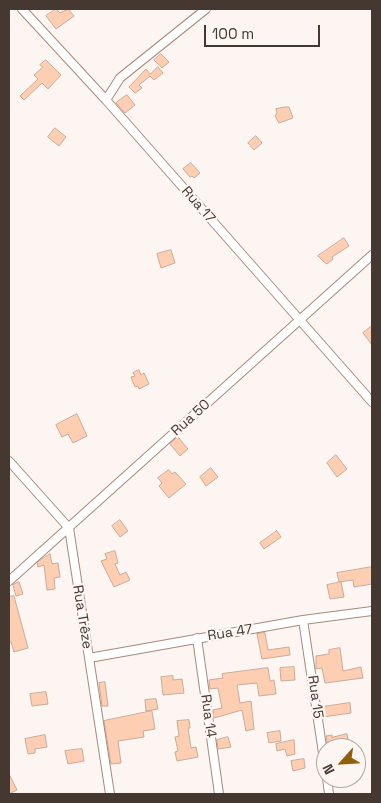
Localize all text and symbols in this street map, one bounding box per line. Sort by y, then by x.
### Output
scale bar [206,15,322,47]
text: 100 m [212,24,254,43]
street label: Rua 17 [178,183,218,227]
street label: Rua 50 [168,396,214,440]
street label: Rua Trêze [69,584,95,650]
street label: Rua 47 [206,621,254,645]
street label: Rua 15 [304,674,326,720]
street label: Rua 14 [197,693,219,739]
north arrow [316,738,366,788]
text: N [318,761,339,777]

